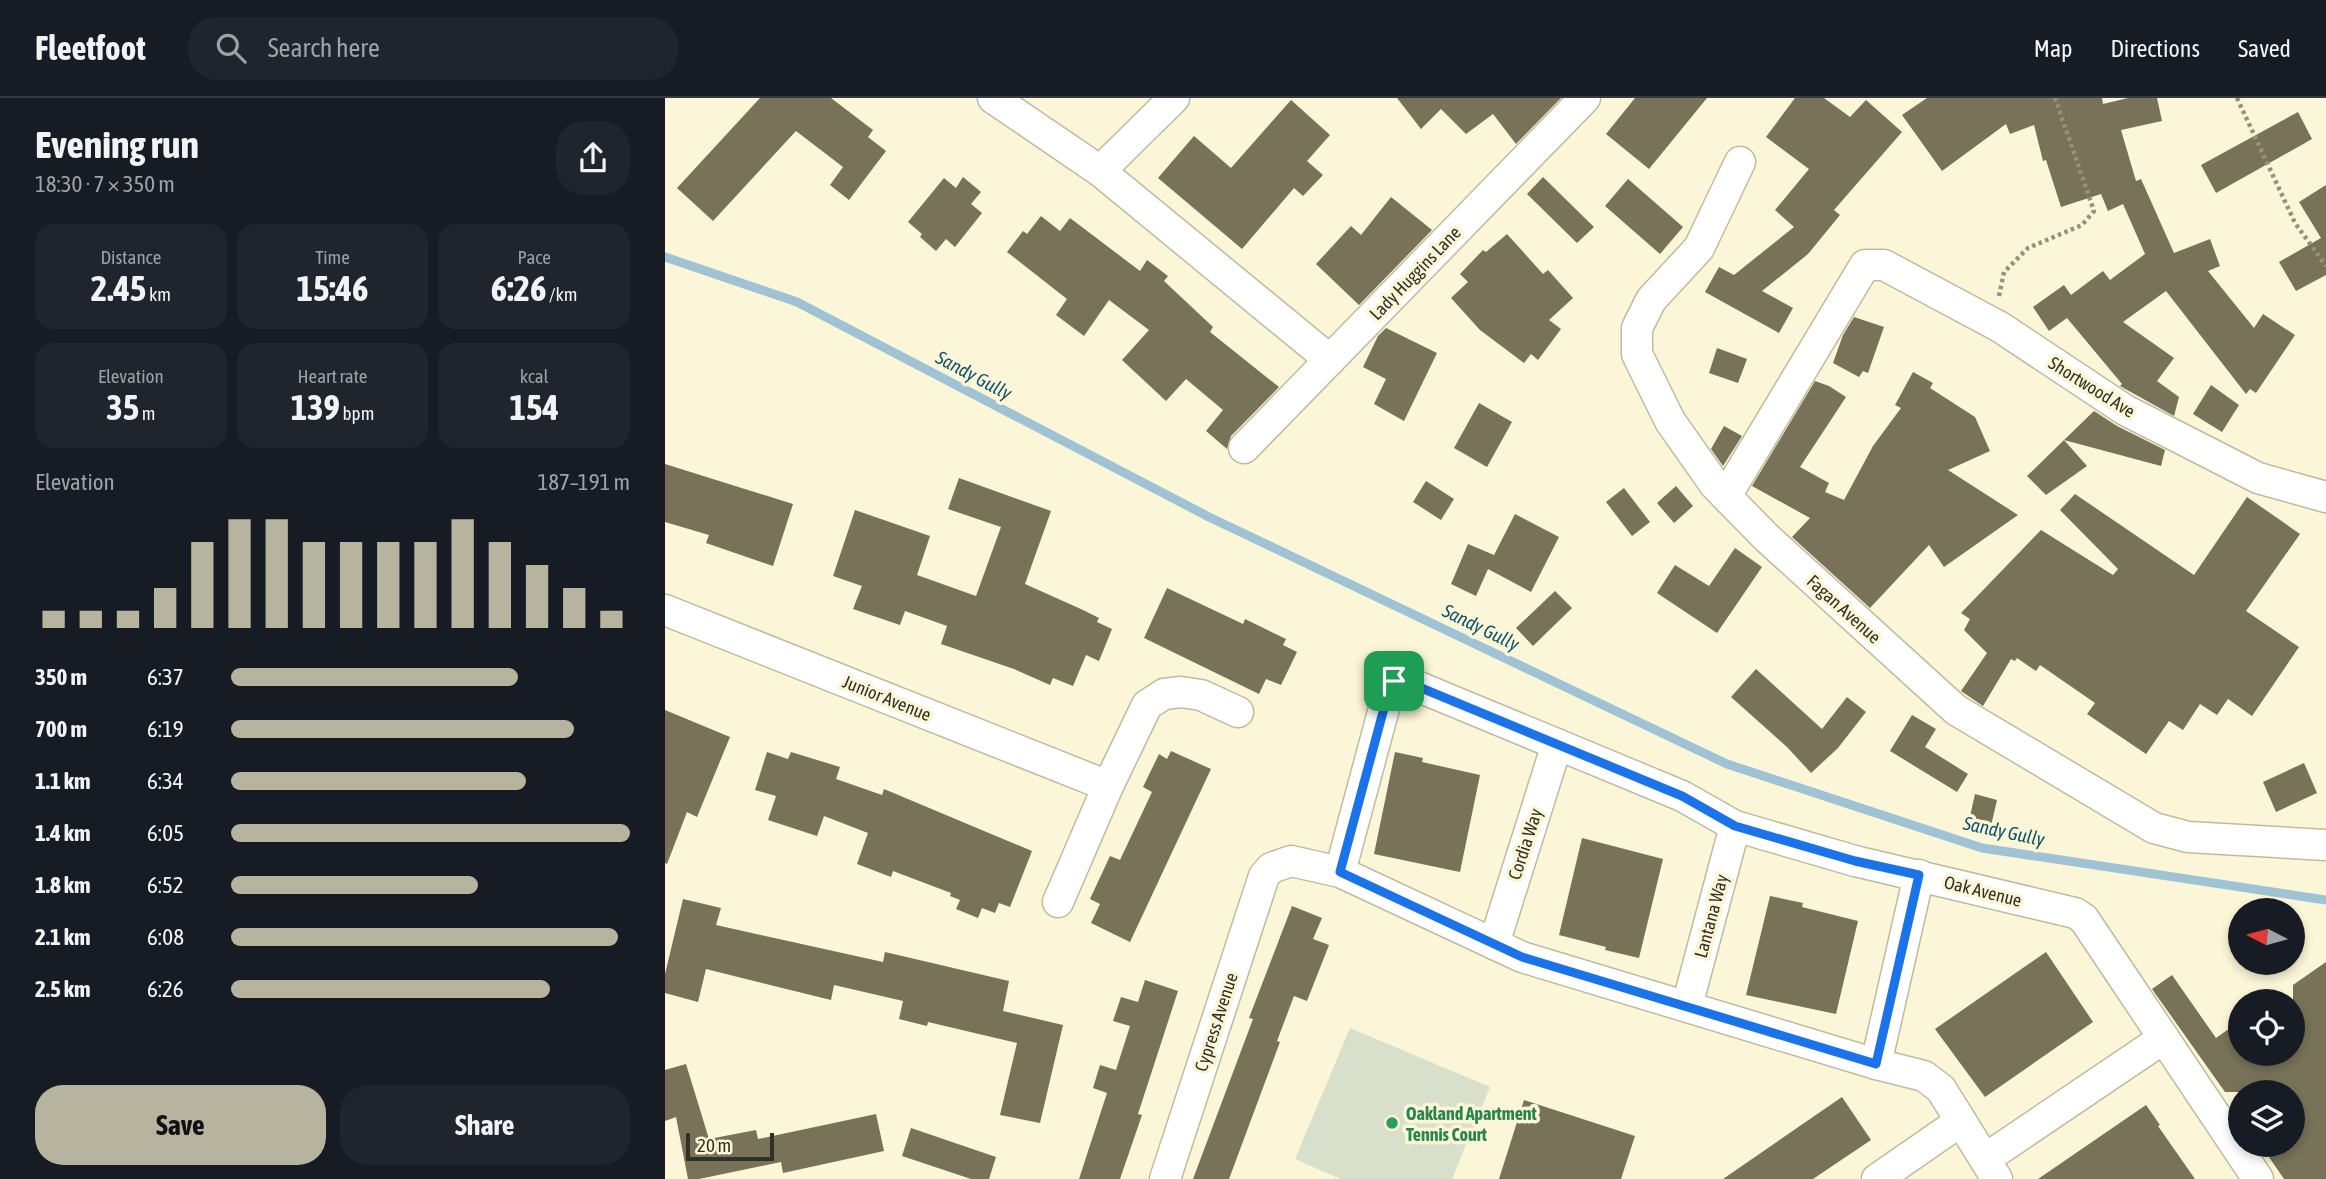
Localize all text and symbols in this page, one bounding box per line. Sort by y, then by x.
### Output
search box [188,17,678,80]
text: Fleetfoot [35,29,146,67]
icon: search [212,29,250,67]
text: Search here [268,33,380,63]
text: Map [2034,35,2072,62]
text: Directions [2110,35,2200,62]
text: Saved [2238,35,2291,62]
button: share [556,121,630,195]
text: Evening run [35,123,199,166]
text: 18:30 · 7 × 350 m [35,171,175,197]
street label: Lady Huggins Lane [1365,222,1465,324]
text: Distance [100,246,161,268]
text: Time [315,246,350,268]
text: Pace [517,246,551,268]
text: 2.45 [91,268,146,308]
text: 15:46 [296,268,369,308]
text: 6:26 [491,268,546,308]
text: km [146,283,171,305]
text: /km [546,283,578,305]
water label: Sandy Gully [932,345,1016,404]
street label: Shortwood Ave [2045,352,2139,422]
text: Elevation [98,365,164,387]
text: Heart rate [298,365,367,387]
text: kcal [520,365,549,387]
text: 35 [106,387,139,427]
text: 139 [291,387,340,427]
text: 154 [509,387,559,427]
text: m [139,402,155,424]
text: bpm [340,402,374,424]
text: Elevation [35,469,115,495]
text: 187–191 m [537,469,630,495]
street label: Fagan Avenue [1803,570,1885,648]
water label: Sandy Gully [1438,599,1523,655]
pin [1364,651,1424,711]
icon: arrive [1375,662,1413,700]
text: 350 m [35,664,87,690]
text: 6:37 [147,664,184,690]
street label: Junior Avenue [840,671,934,725]
text: 700 m [35,716,87,742]
text: 6:19 [147,716,184,742]
text: 1.1 km [35,768,91,794]
text: 6:34 [147,768,184,794]
street label: Cordia Way [1504,806,1546,882]
water label: Sandy Gully [1960,811,2047,850]
text: 1.4 km [35,820,91,846]
text: 6:05 [147,820,184,846]
street label: Oak Avenue [1942,871,2024,911]
text: 1.8 km [35,872,91,898]
text: 6:52 [147,872,184,898]
street label: Lantana Way [1690,872,1732,960]
north arrow [2228,898,2305,975]
map controls [2228,898,2305,1157]
text: 2.1 km [35,924,91,950]
text: 6:08 [147,924,184,950]
street label: Cypress Avenue [1190,970,1242,1074]
text: 2.5 km [35,976,91,1002]
text: 6:26 [147,976,184,1002]
button: locate [2228,989,2305,1066]
button: layers [2228,1080,2305,1157]
button: Save [35,1085,326,1165]
button: Share [340,1085,630,1165]
place label: Oakland Apartment Tennis Court [1406,1103,1538,1145]
marker: Oakland Apartment Tennis Court [1384,1115,1400,1131]
scale bar [686,1130,773,1162]
text: 20 m [697,1134,731,1156]

